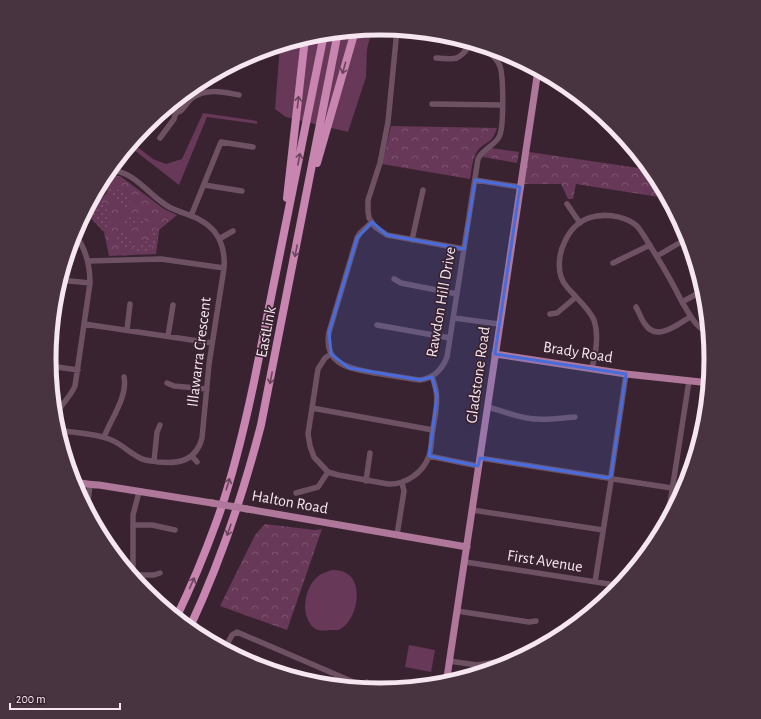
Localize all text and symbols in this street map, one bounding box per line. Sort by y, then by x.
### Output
one-way arrow [340,61,347,74]
one-way arrow [294,96,302,109]
one-way arrow [296,153,304,166]
one-way arrow [292,244,300,257]
street label: Rawdon Hill Drive [423,246,459,358]
street label: Illawarra Crescent [184,296,214,408]
street label: EastLink [253,304,279,359]
street label: Gladstone Road [463,326,493,424]
street label: Brady Road [542,339,614,366]
one-way arrow [266,371,274,384]
one-way arrow [225,478,232,491]
street label: Halton Road [251,487,329,517]
one-way arrow [225,524,233,536]
street label: First Avenue [506,547,584,575]
one-way arrow [189,577,197,589]
scale bar [10,685,120,711]
text: 200 m [16,693,46,705]

